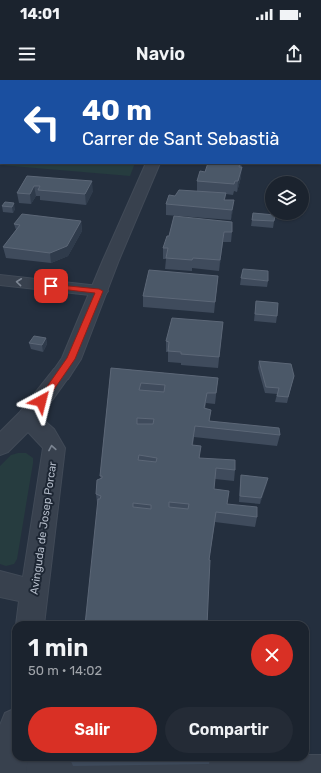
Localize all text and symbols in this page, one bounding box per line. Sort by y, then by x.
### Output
text: 14:01 [20,5,60,23]
icon: menu [16,43,38,65]
text: Navio [136,43,185,65]
icon: share [283,43,305,65]
text: 40 m [82,94,152,127]
icon: left [16,96,68,148]
text: Carrer de Sant Sebastià [82,128,279,150]
map controls [265,176,309,220]
button: layers [265,176,309,220]
pin [34,269,68,303]
icon: arrive [40,275,62,297]
one-way arrow [16,278,22,287]
position arrow [20,380,62,422]
one-way arrow [49,445,57,451]
street label: Avinguda de Josep Porcar [28,460,59,596]
text: 1 min [28,634,88,662]
button: close [251,634,293,676]
text: 50 m · 14:02 [28,663,102,678]
button: Salir [28,707,157,753]
button: Compartir [165,707,293,753]

